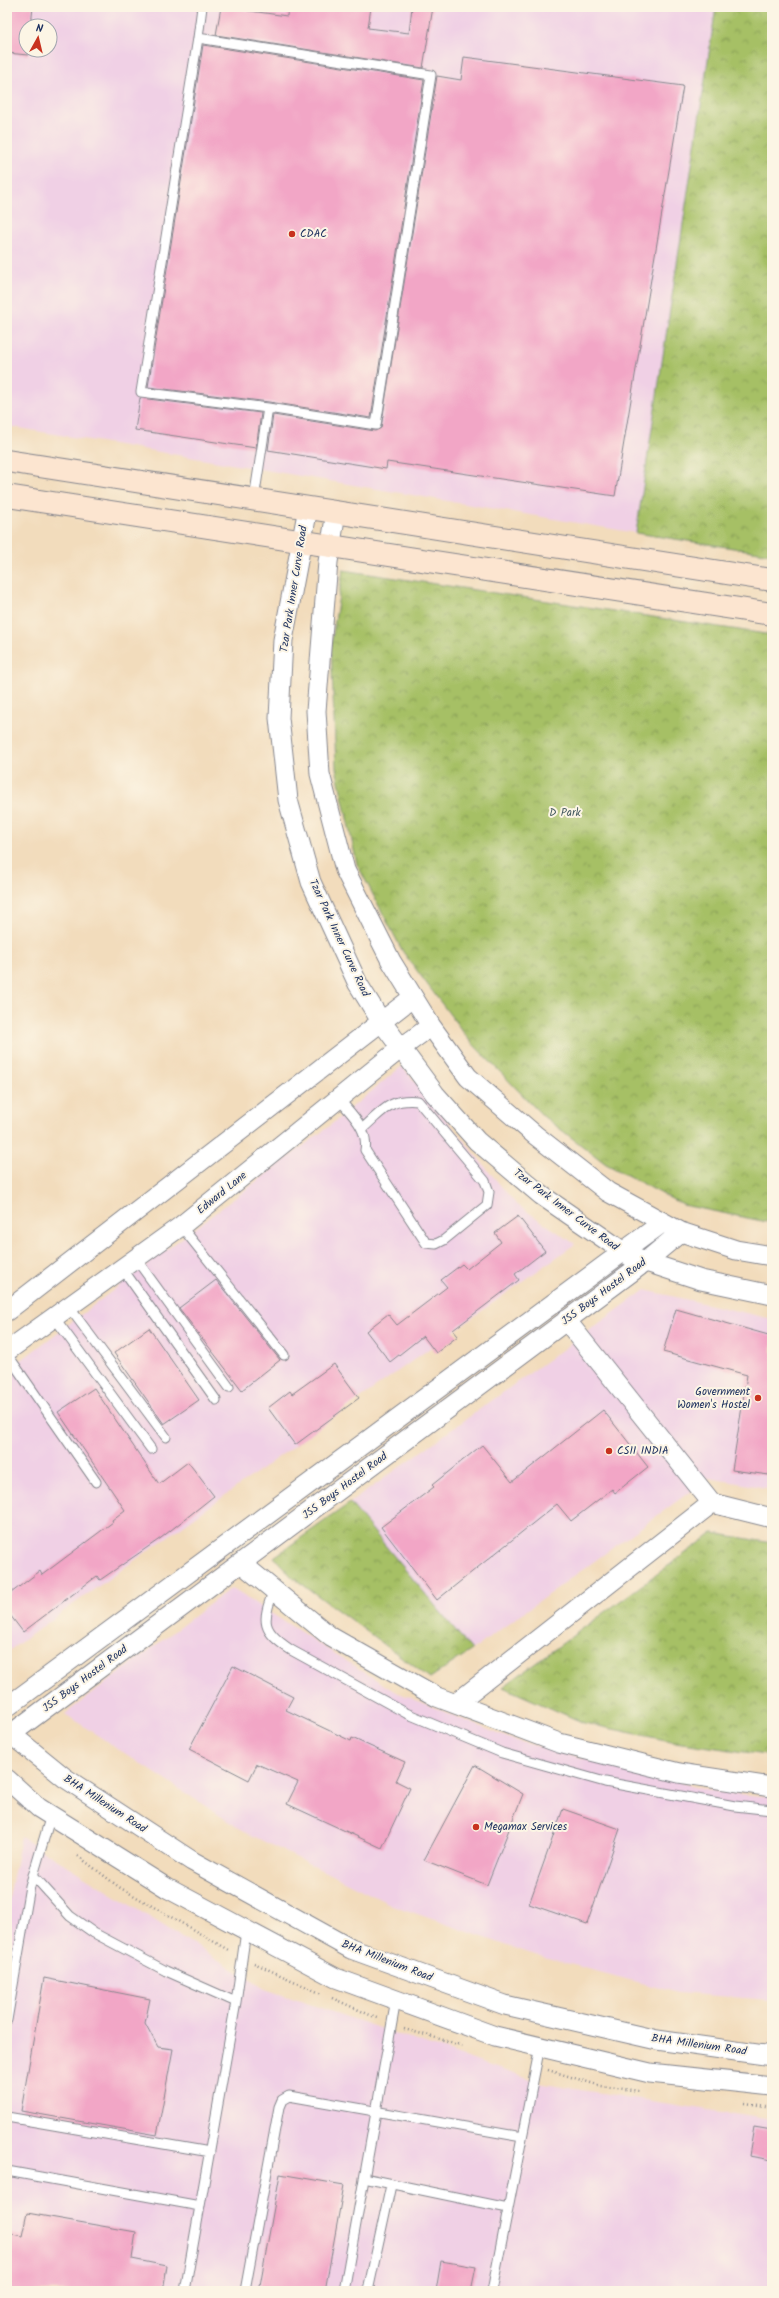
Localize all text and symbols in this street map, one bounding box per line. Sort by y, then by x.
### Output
north arrow [18,18,58,58]
text: N [35,20,44,38]
place label: CDAC [300,225,327,243]
marker: CDAC [287,229,297,239]
street label: Tzar Park Inner Curve Road [275,524,313,654]
park label: D Park [549,804,582,822]
street label: Tzar Park Inner Curve Road [304,876,374,1000]
street label: Tzar Park Inner Curve Road [509,1164,623,1256]
street label: Edward Lane [193,1167,251,1219]
street label: JSS Boys Hostel Road [557,1254,651,1330]
place label: Government Women's Hostel [677,1383,751,1414]
marker: Government Women's Hostel [753,1393,763,1403]
place label: CSII INDIA [617,1442,669,1460]
marker: CSII INDIA [604,1446,614,1456]
street label: JSS Boys Hostel Road [298,1448,392,1524]
street label: JSS Boys Hostel Road [38,1641,132,1717]
street label: BHA Millenium Road [60,1770,151,1838]
place label: Megamax Services [484,1818,568,1836]
marker: Megamax Services [471,1822,481,1832]
street label: BHA Millenium Road [339,1935,436,1987]
street label: BHA Millenium Road [650,2029,748,2061]

